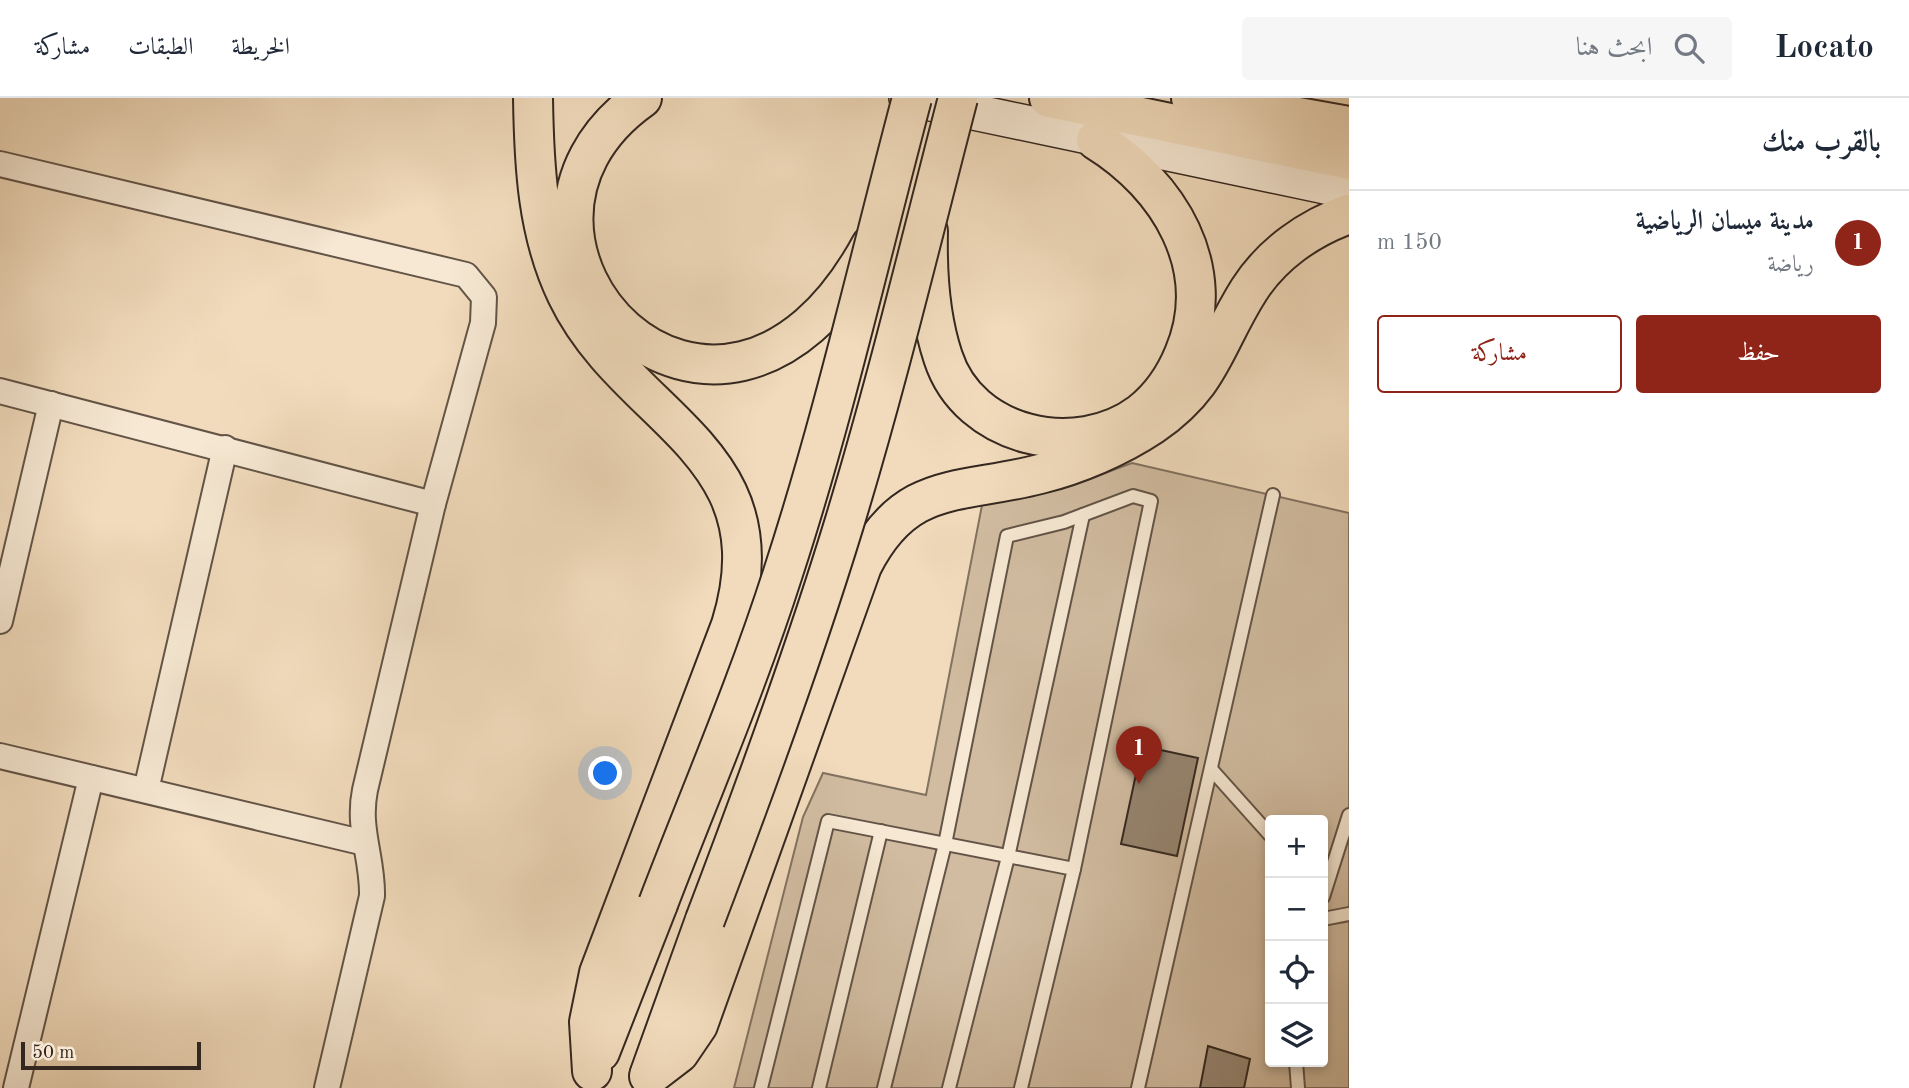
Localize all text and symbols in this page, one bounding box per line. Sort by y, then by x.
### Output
search box [1242,17,1732,80]
icon: search [1670,29,1708,67]
text: Locato [1774,32,1874,65]
text: ابحث هنا [1576,35,1652,61]
text: مشاركة [35,36,90,60]
text: الطبقات [128,36,194,60]
text: الخريطة [232,36,290,60]
text: بالقرب منك [1762,128,1881,158]
text: مدينة ميسان الرياضية [1636,209,1814,235]
text: 150 m [1377,231,1442,254]
text: 1 [1851,231,1865,254]
text: رياضة [1768,253,1814,276]
button: مشاركة [1377,315,1622,393]
button: حفظ [1636,315,1881,393]
pin: 1 [1116,726,1162,784]
your location [588,756,622,790]
map controls [1265,815,1328,1067]
button: + [1265,815,1328,878]
button: − [1265,878,1328,941]
button: locate [1265,941,1328,1004]
button: layers [1265,1004,1328,1067]
scale bar [21,1039,201,1071]
text: 50 m [32,1044,74,1063]

